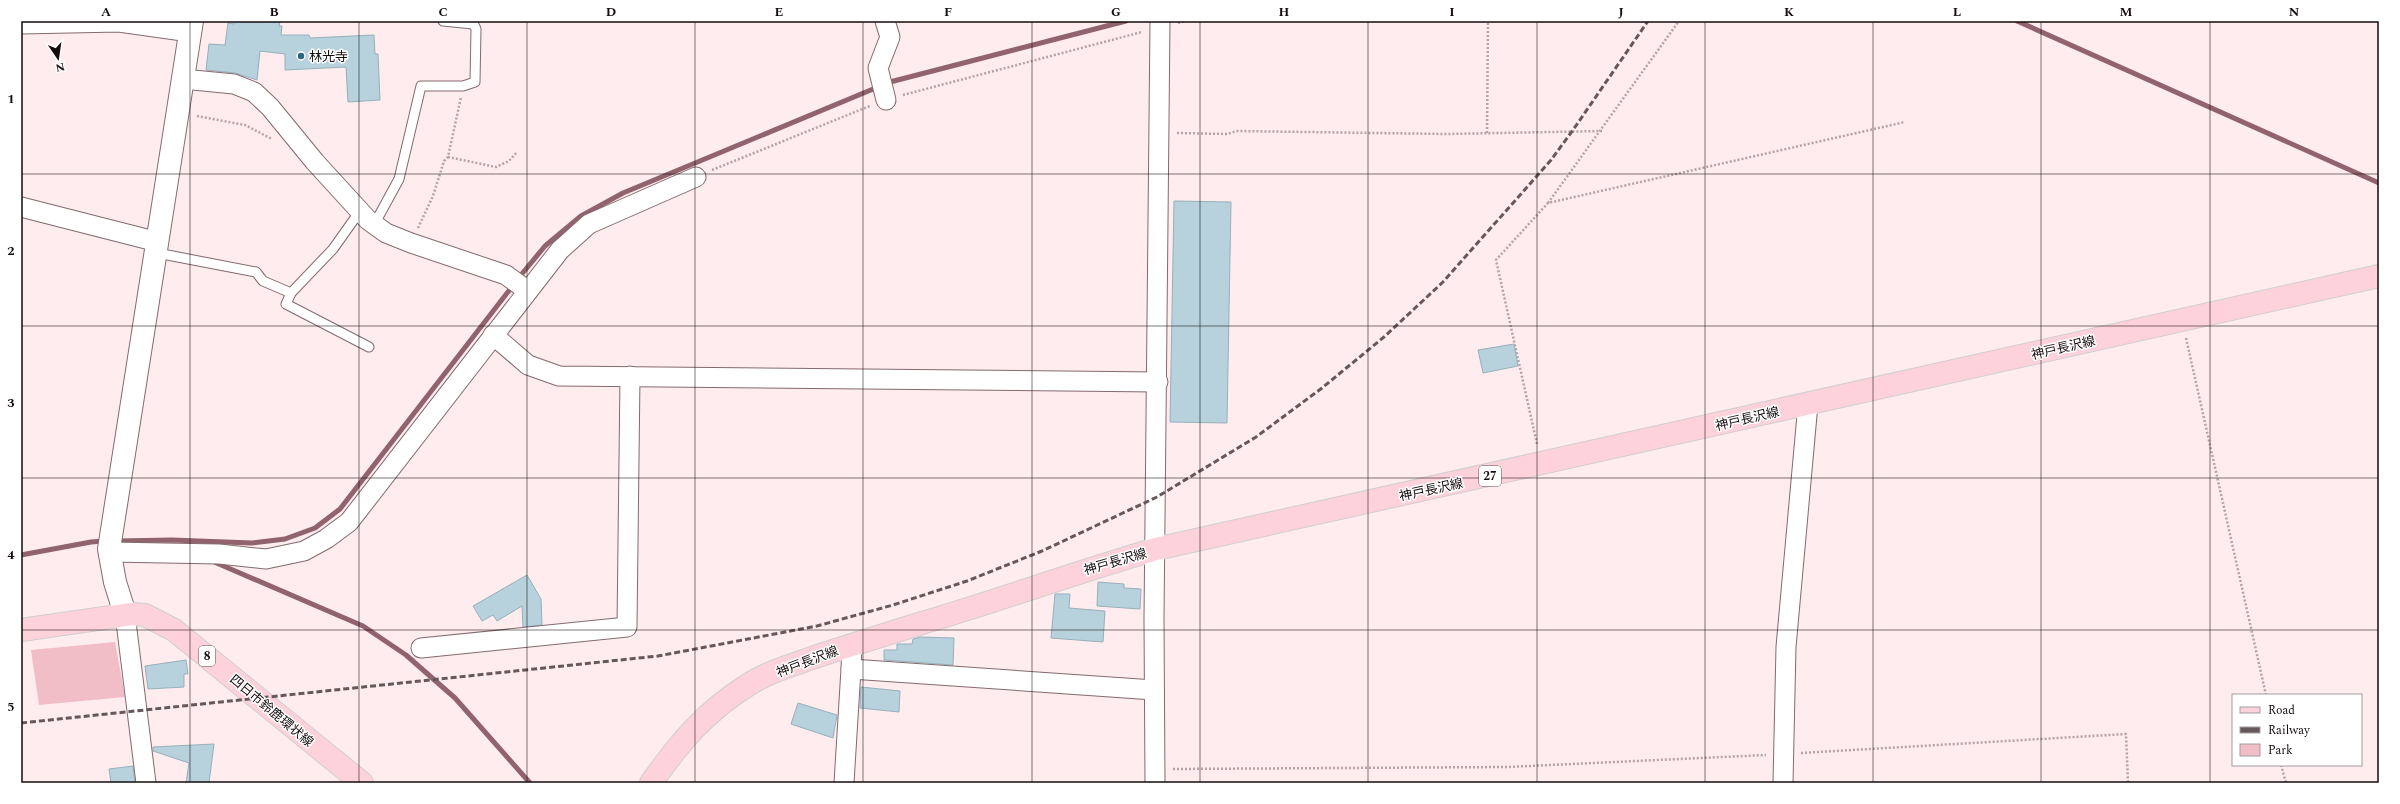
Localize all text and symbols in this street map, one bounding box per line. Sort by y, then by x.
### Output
text: A [101,2,111,22]
text: B [269,2,279,22]
text: C [438,2,448,22]
text: D [606,2,616,22]
text: E [775,2,784,22]
text: F [944,2,952,22]
text: G [1111,2,1121,22]
text: H [1279,2,1290,22]
text: I [1449,2,1455,22]
text: J [1618,2,1624,22]
text: K [1784,2,1794,22]
text: L [1953,2,1961,22]
text: M [2120,2,2133,22]
text: N [2289,2,2300,22]
north arrow [38,38,78,78]
place label: 林光寺 [309,47,348,67]
marker: 林光寺 [296,51,306,61]
text: N [54,58,66,77]
text: 1 [7,89,15,109]
text: 2 [7,241,15,261]
street label: 神戸長沢線 [2029,331,2097,365]
text: 3 [7,393,15,413]
street label: 神戸長沢線 [1713,402,1781,436]
road number: 27 [1479,466,1501,486]
street label: 神戸長沢線 [1397,473,1465,507]
street label: 神戸長沢線 [1081,543,1149,581]
text: 4 [7,545,15,565]
street label: 神戸長沢線 [773,641,841,683]
road number: 8 [199,646,215,666]
street label: 四日市鈴鹿環状線 [225,670,318,752]
legend [2232,694,2362,766]
text: 5 [7,697,15,717]
text: Road [2268,701,2295,720]
text: Railway [2268,721,2311,740]
text: Park [2268,741,2293,760]

